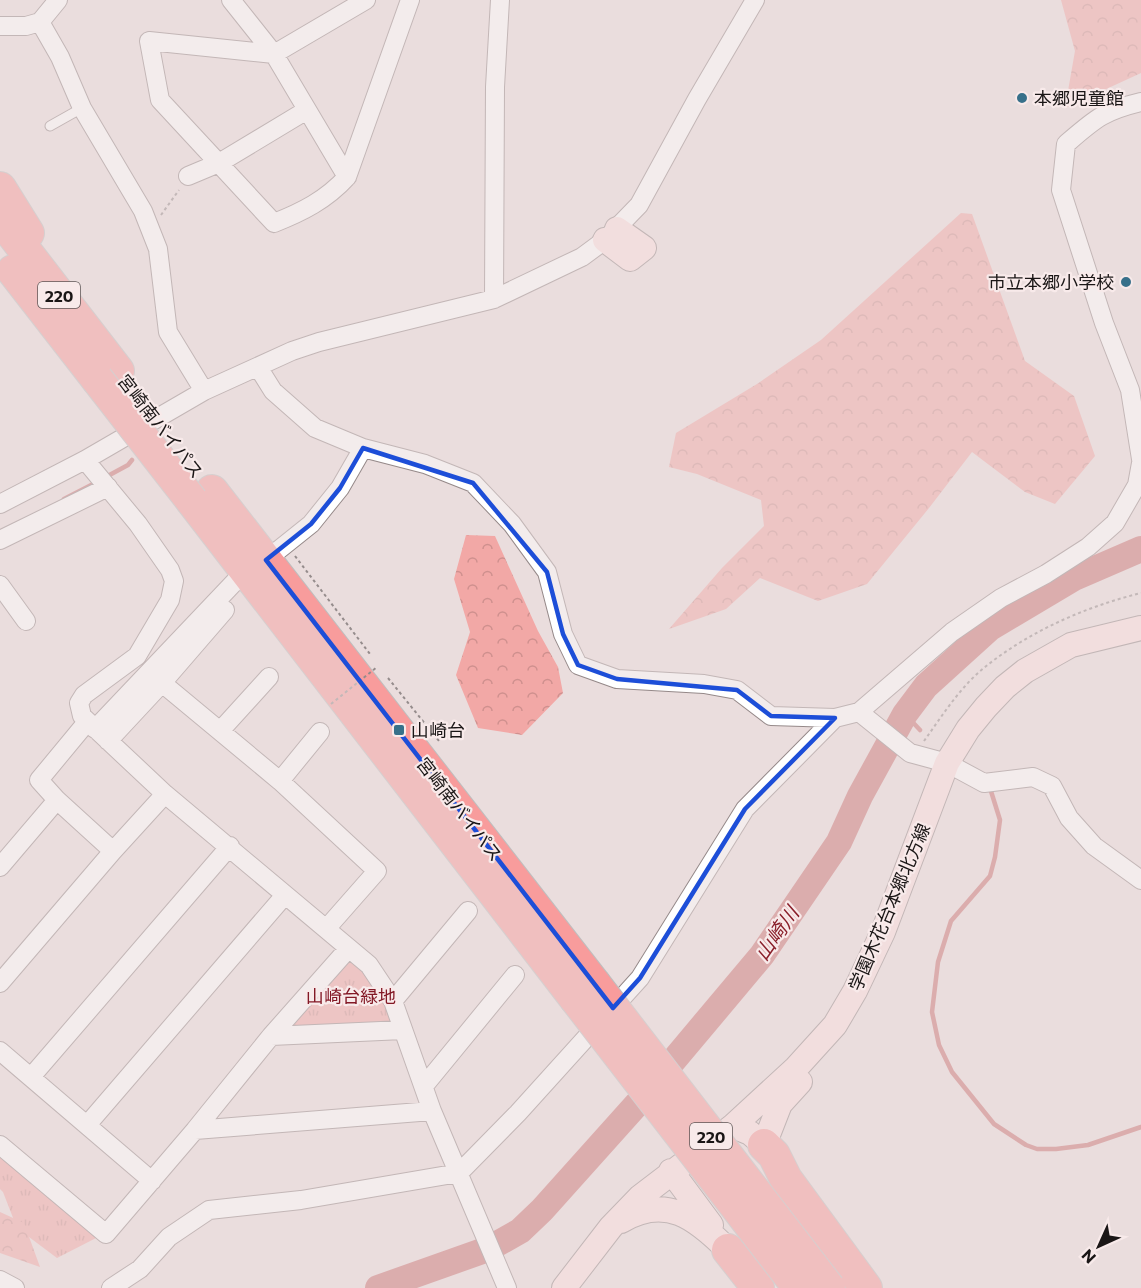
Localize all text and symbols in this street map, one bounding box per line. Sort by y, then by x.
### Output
place label: 本郷児童館 [1034,87,1124,109]
marker: 本郷児童館 [1015,91,1029,105]
place label: 市立本郷小学校 [988,271,1114,293]
marker: 市立本郷小学校 [1119,275,1133,289]
road number: 220 [38,282,80,308]
street label: 宮崎南バイパス [114,370,208,482]
place label: 山崎台 [411,719,465,741]
marker: 山崎台 [392,723,406,737]
street label: 宮崎南バイパス [413,753,507,865]
street label: 学園木花台本郷北方線 [844,820,934,994]
water label: 山崎川 [749,900,804,964]
park label: 山崎台緑地 [306,985,396,1007]
road number: 220 [690,1123,732,1149]
north arrow [1069,1216,1129,1276]
text: N [1077,1246,1099,1268]

